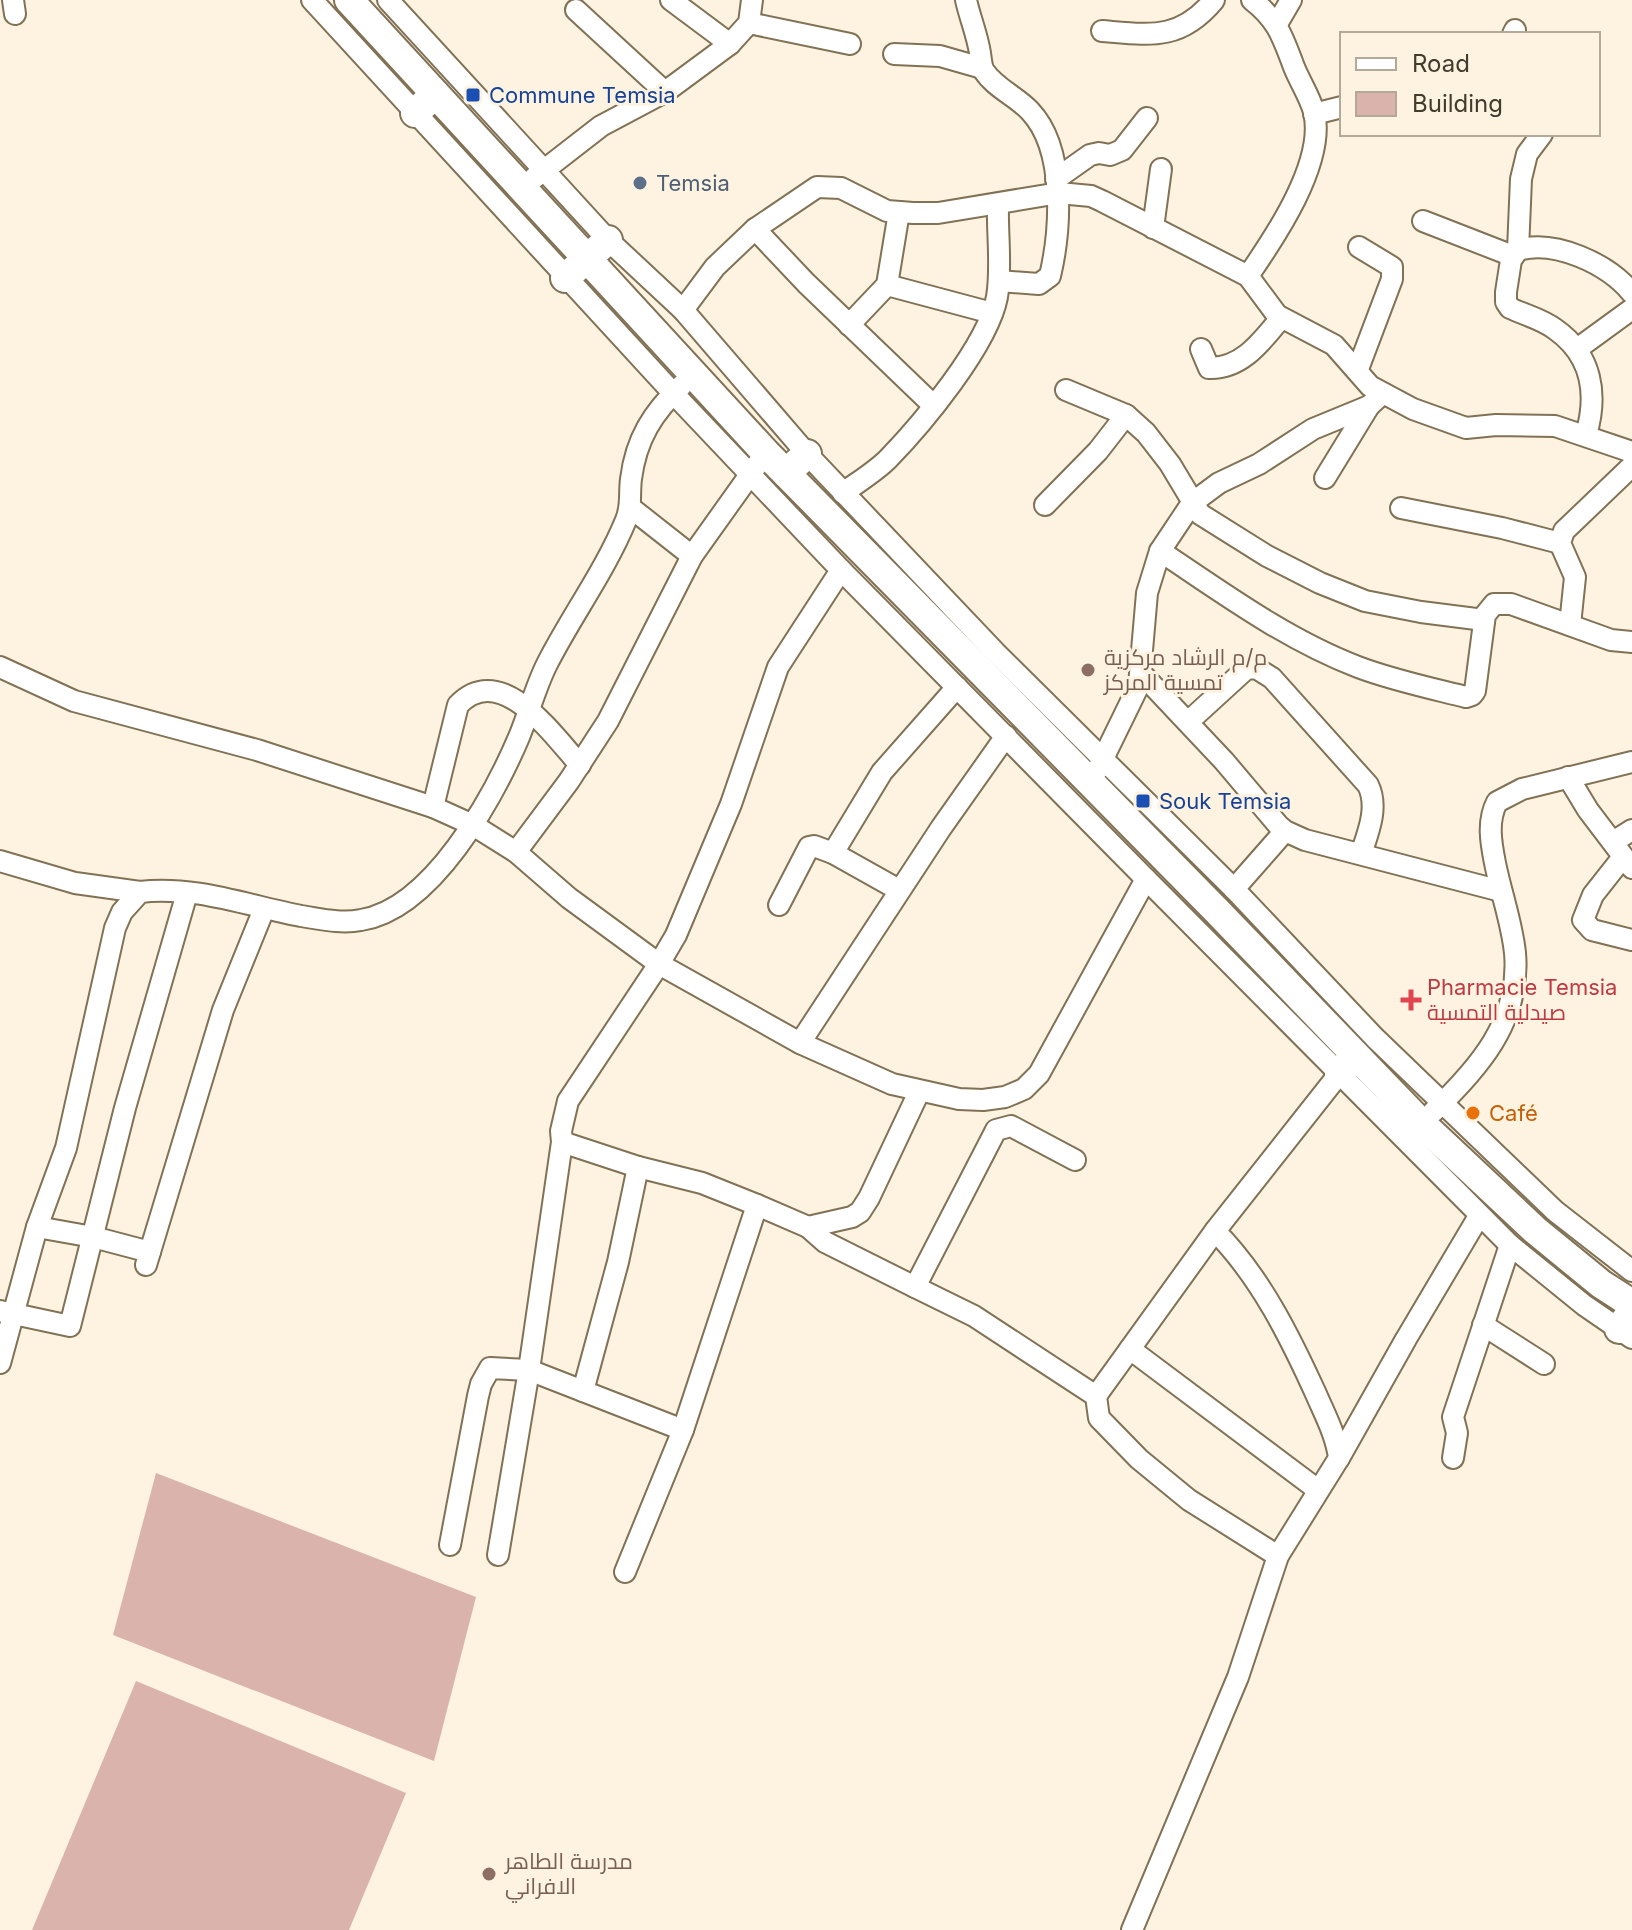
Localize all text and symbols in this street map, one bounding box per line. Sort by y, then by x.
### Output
legend [1340,32,1600,136]
text: Road [1412,49,1470,78]
place label: Commune Temsia [489,82,676,108]
marker: Commune Temsia [464,86,482,104]
text: Building [1412,89,1503,118]
place label: Temsia [656,170,730,196]
marker: Temsia [631,174,649,192]
place label: م/م الرشاد مركزية تمسية المركز [1102,644,1267,695]
marker: م/م الرشاد مركزية تمسية المركز [1079,661,1097,679]
place label: Souk Temsia [1159,788,1291,814]
marker: Souk Temsia [1134,792,1152,810]
place label: Pharmacie Temsia صيدلية التمسية [1427,974,1617,1025]
marker: Pharmacie Temsia صيدلية التمسية [1402,991,1420,1009]
place label: Café [1489,1100,1538,1126]
marker: Café [1464,1104,1482,1122]
place label: مدرسة الطاهر الافراني [503,1848,633,1903]
marker: مدرسة الطاهر الافراني [480,1865,498,1883]

